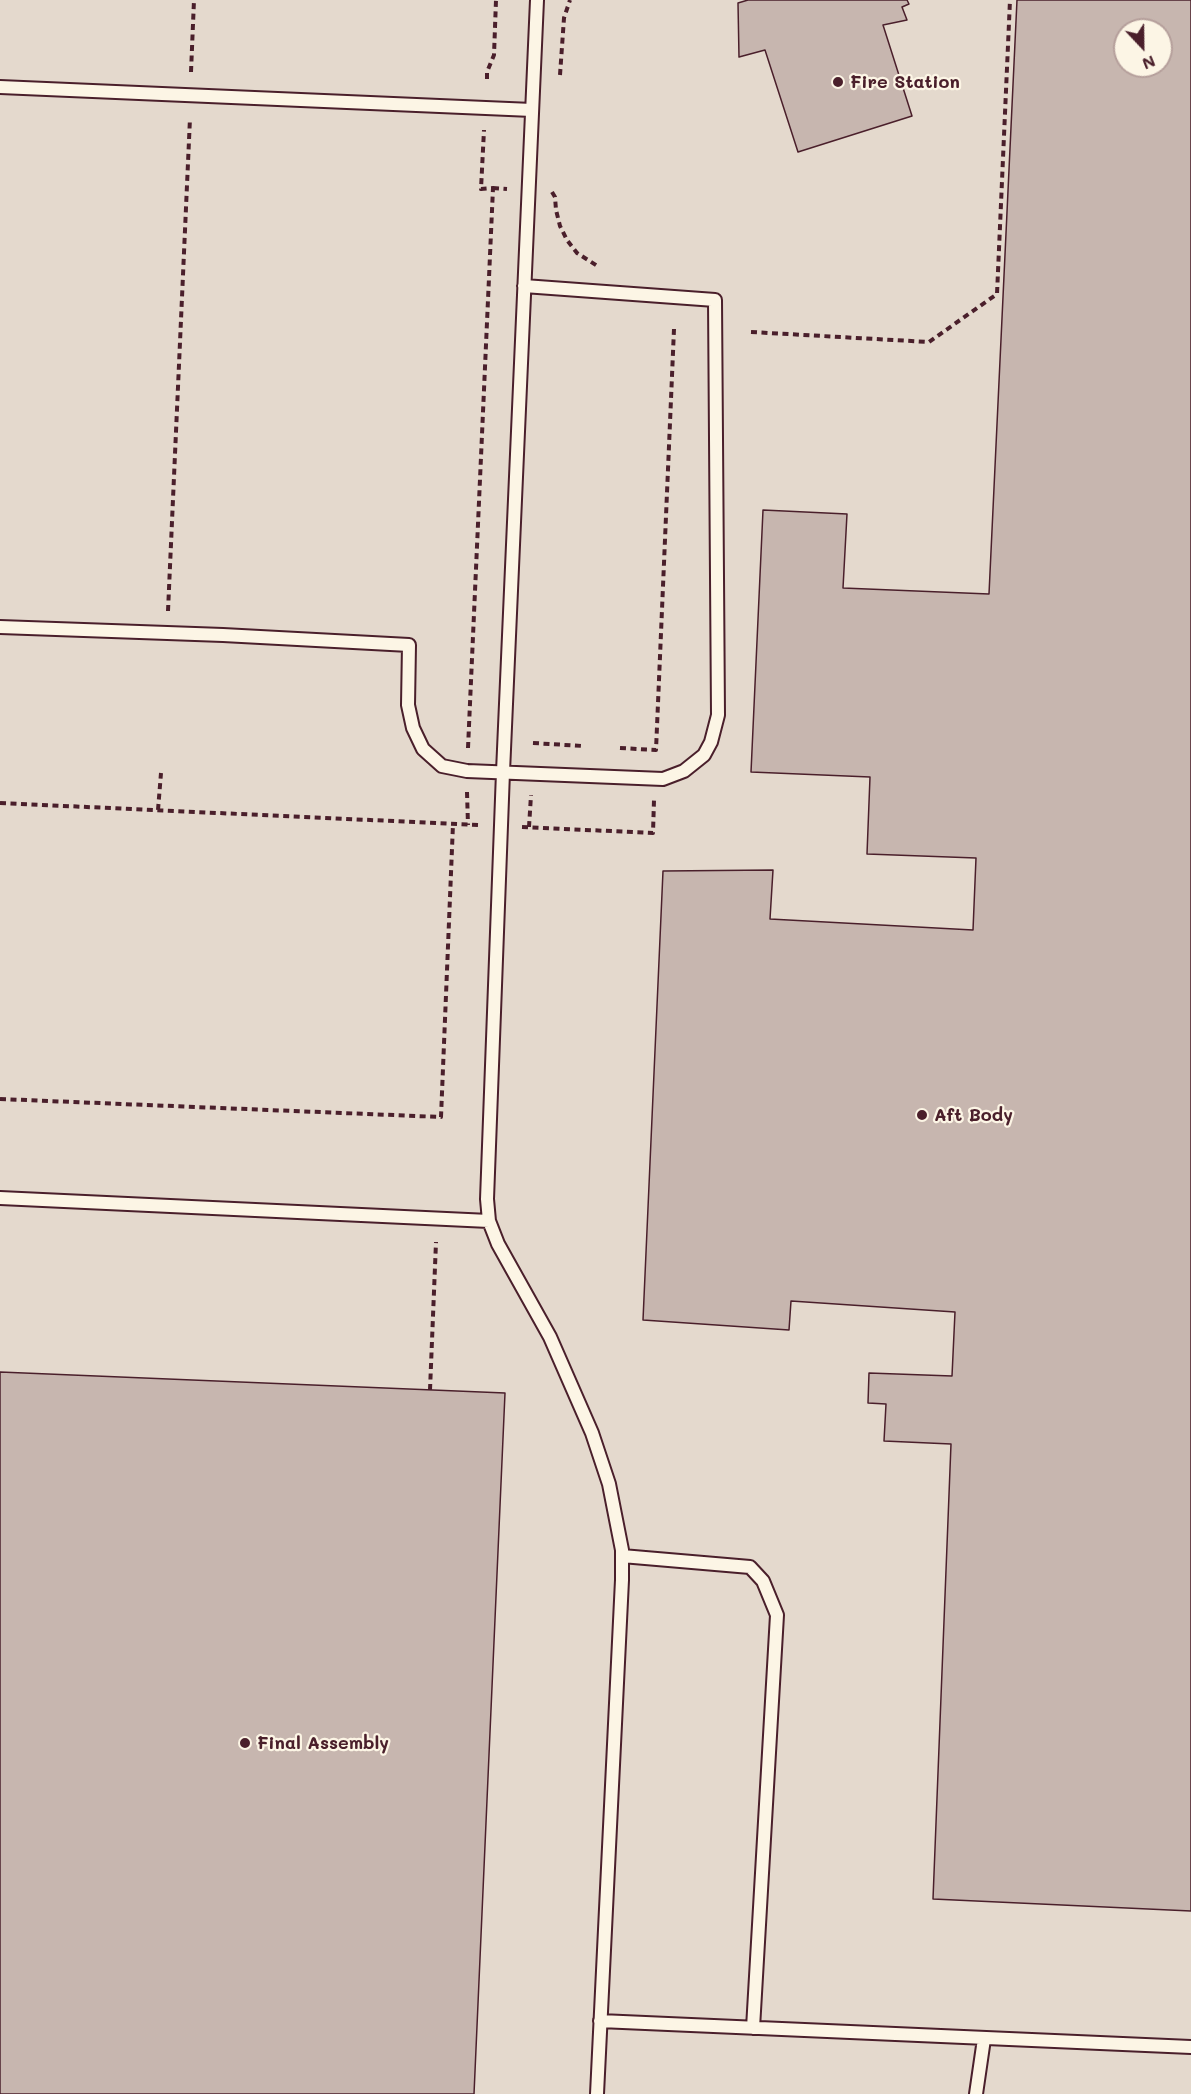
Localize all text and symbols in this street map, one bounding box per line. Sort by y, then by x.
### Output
north arrow [1113,18,1173,78]
text: N [1140,51,1159,75]
place label: Fire Station [850,71,960,93]
marker: Fire Station [831,75,845,89]
place label: Aft Body [934,1104,1013,1126]
marker: Aft Body [915,1108,929,1122]
place label: Final Assembly [257,1732,389,1754]
marker: Final Assembly [238,1736,252,1750]

